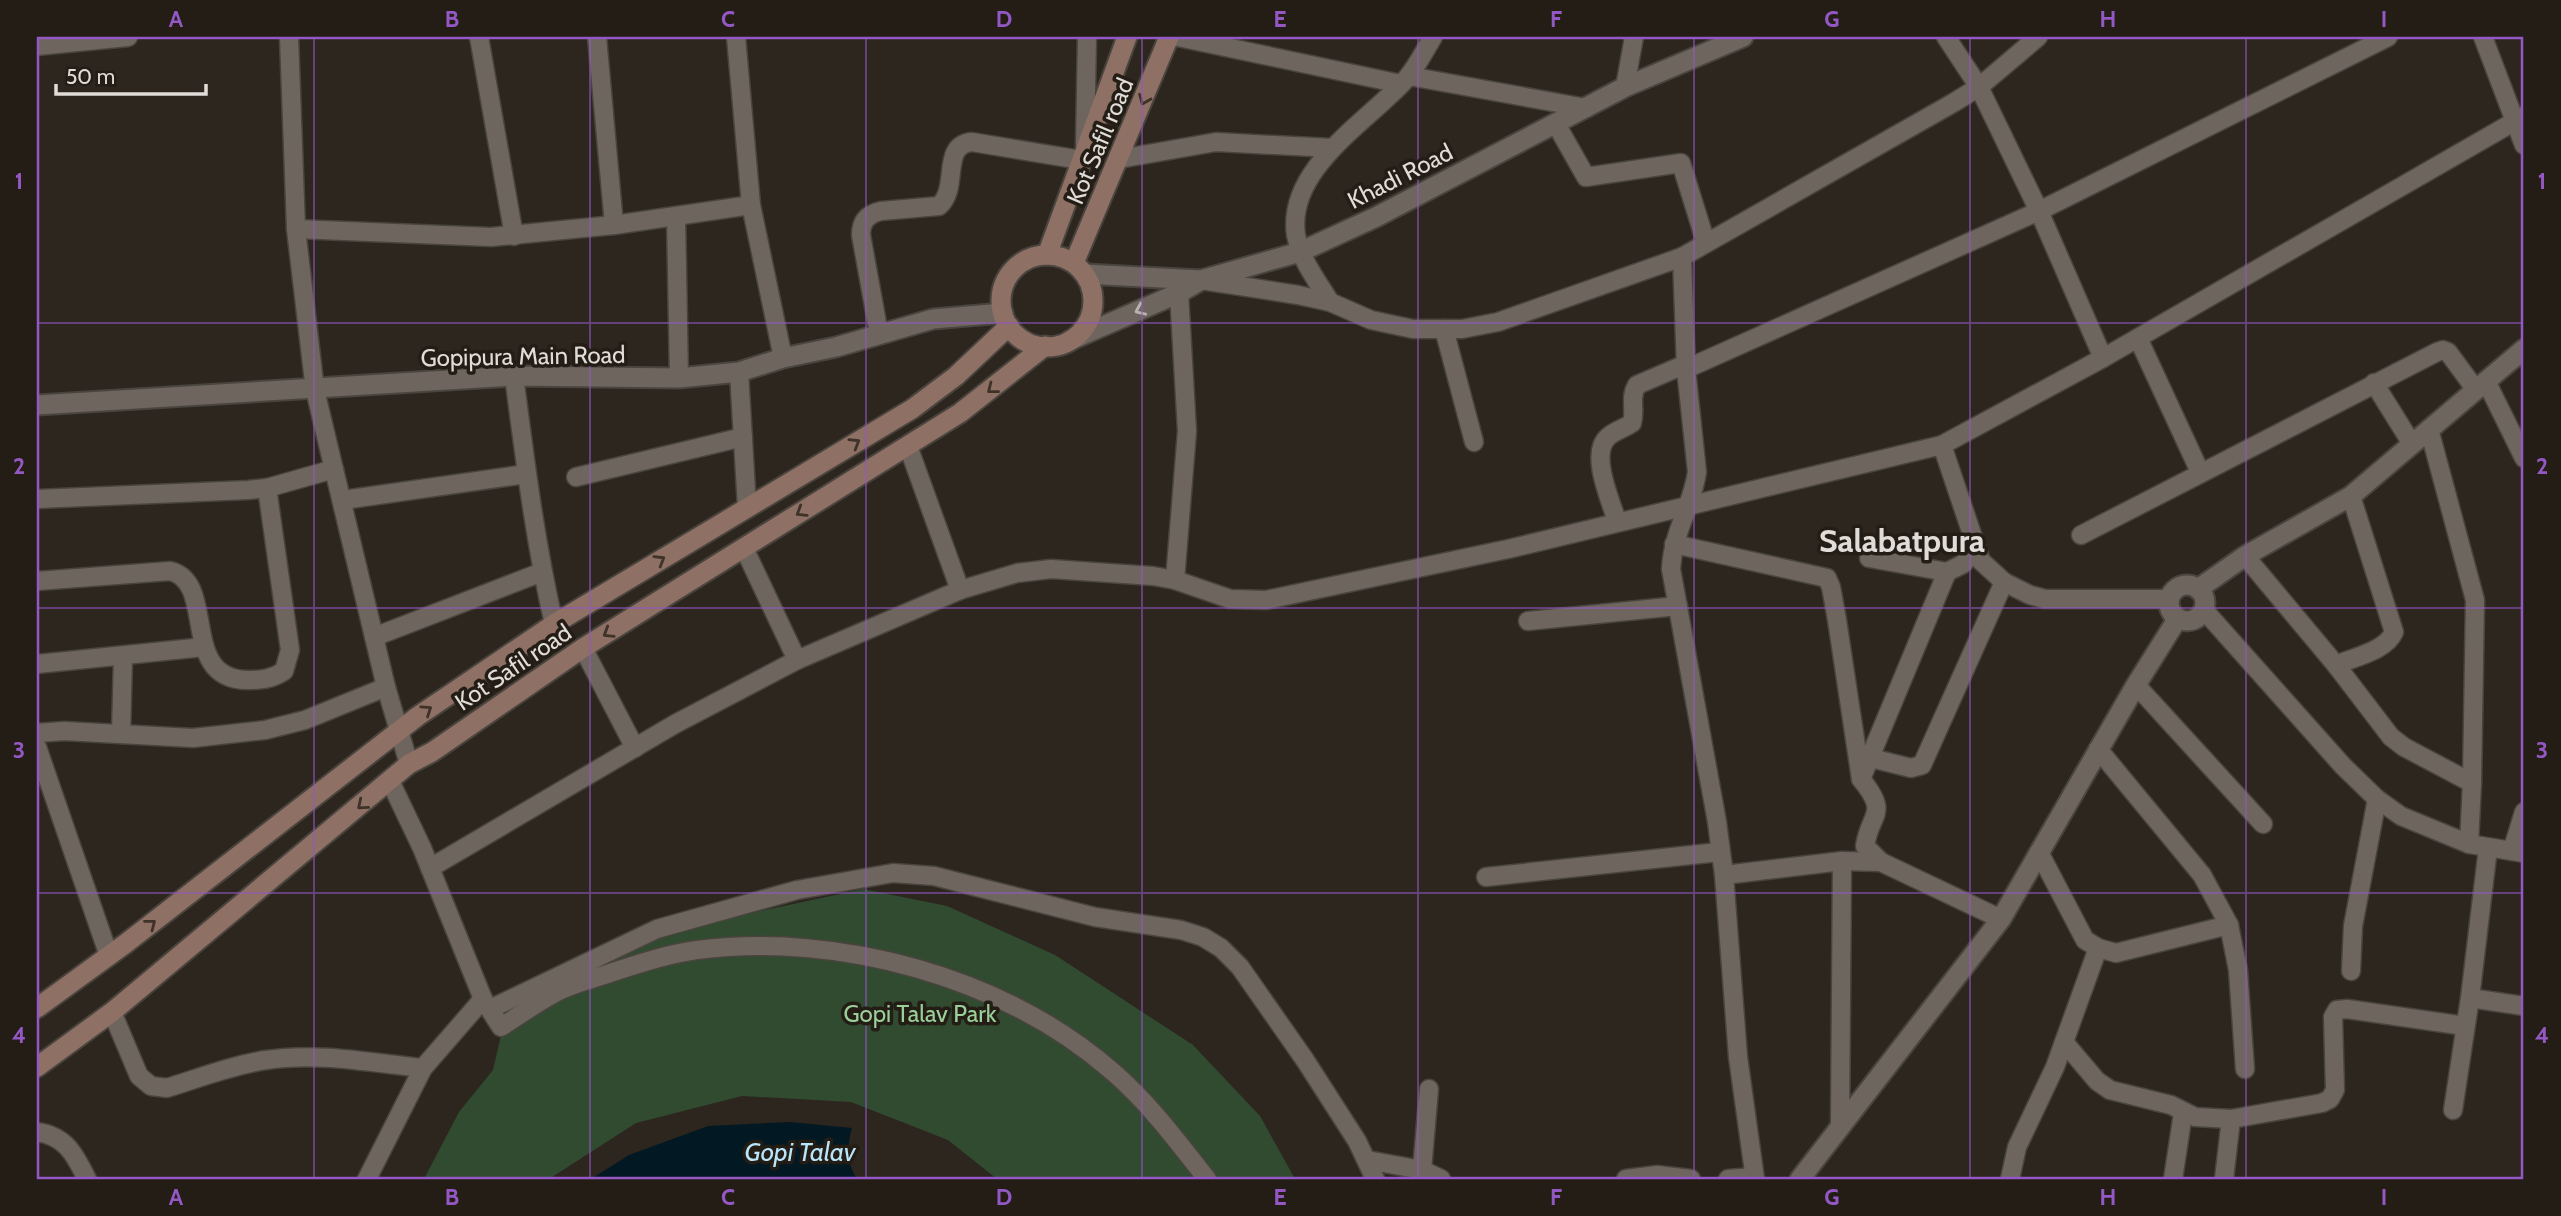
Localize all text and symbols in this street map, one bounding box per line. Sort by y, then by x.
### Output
text: A [169,5,184,33]
text: B [445,5,459,33]
text: C [721,5,735,33]
text: D [996,5,1012,33]
text: E [1273,5,1287,33]
text: F [1550,5,1562,33]
text: G [1824,5,1840,33]
text: H [2100,5,2116,33]
text: I [2381,5,2387,33]
scale bar [56,52,206,96]
text: 50 m [66,64,115,89]
street label: Kot Safil road [1060,74,1140,208]
one-way arrow [1138,93,1152,105]
street label: Khadi Road [1343,137,1457,215]
text: 1 [15,167,23,195]
text: 1 [2538,167,2546,195]
one-way arrow [1135,302,1147,316]
street label: Gopipura Main Road [420,340,626,372]
one-way arrow [987,380,999,393]
one-way arrow [847,439,860,452]
text: 2 [13,452,25,480]
text: 2 [2536,452,2548,480]
one-way arrow [796,504,809,517]
district label: Salabatpura [1819,521,1985,560]
one-way arrow [652,556,665,569]
street label: Kot Safil road [449,617,577,717]
one-way arrow [603,624,616,637]
one-way arrow [419,706,432,718]
text: 3 [13,736,25,764]
text: 3 [2536,736,2548,764]
one-way arrow [357,796,369,809]
one-way arrow [143,920,155,933]
park label: Gopi Talav Park [843,999,997,1028]
text: 4 [12,1021,26,1049]
text: 4 [2535,1021,2549,1049]
water label: Gopi Talav [745,1136,857,1168]
text: A [169,1183,184,1211]
text: B [445,1183,459,1211]
text: C [721,1183,735,1211]
text: D [996,1183,1012,1211]
text: E [1273,1183,1287,1211]
text: F [1550,1183,1562,1211]
text: G [1824,1183,1840,1211]
text: H [2100,1183,2116,1211]
text: I [2381,1183,2387,1211]

